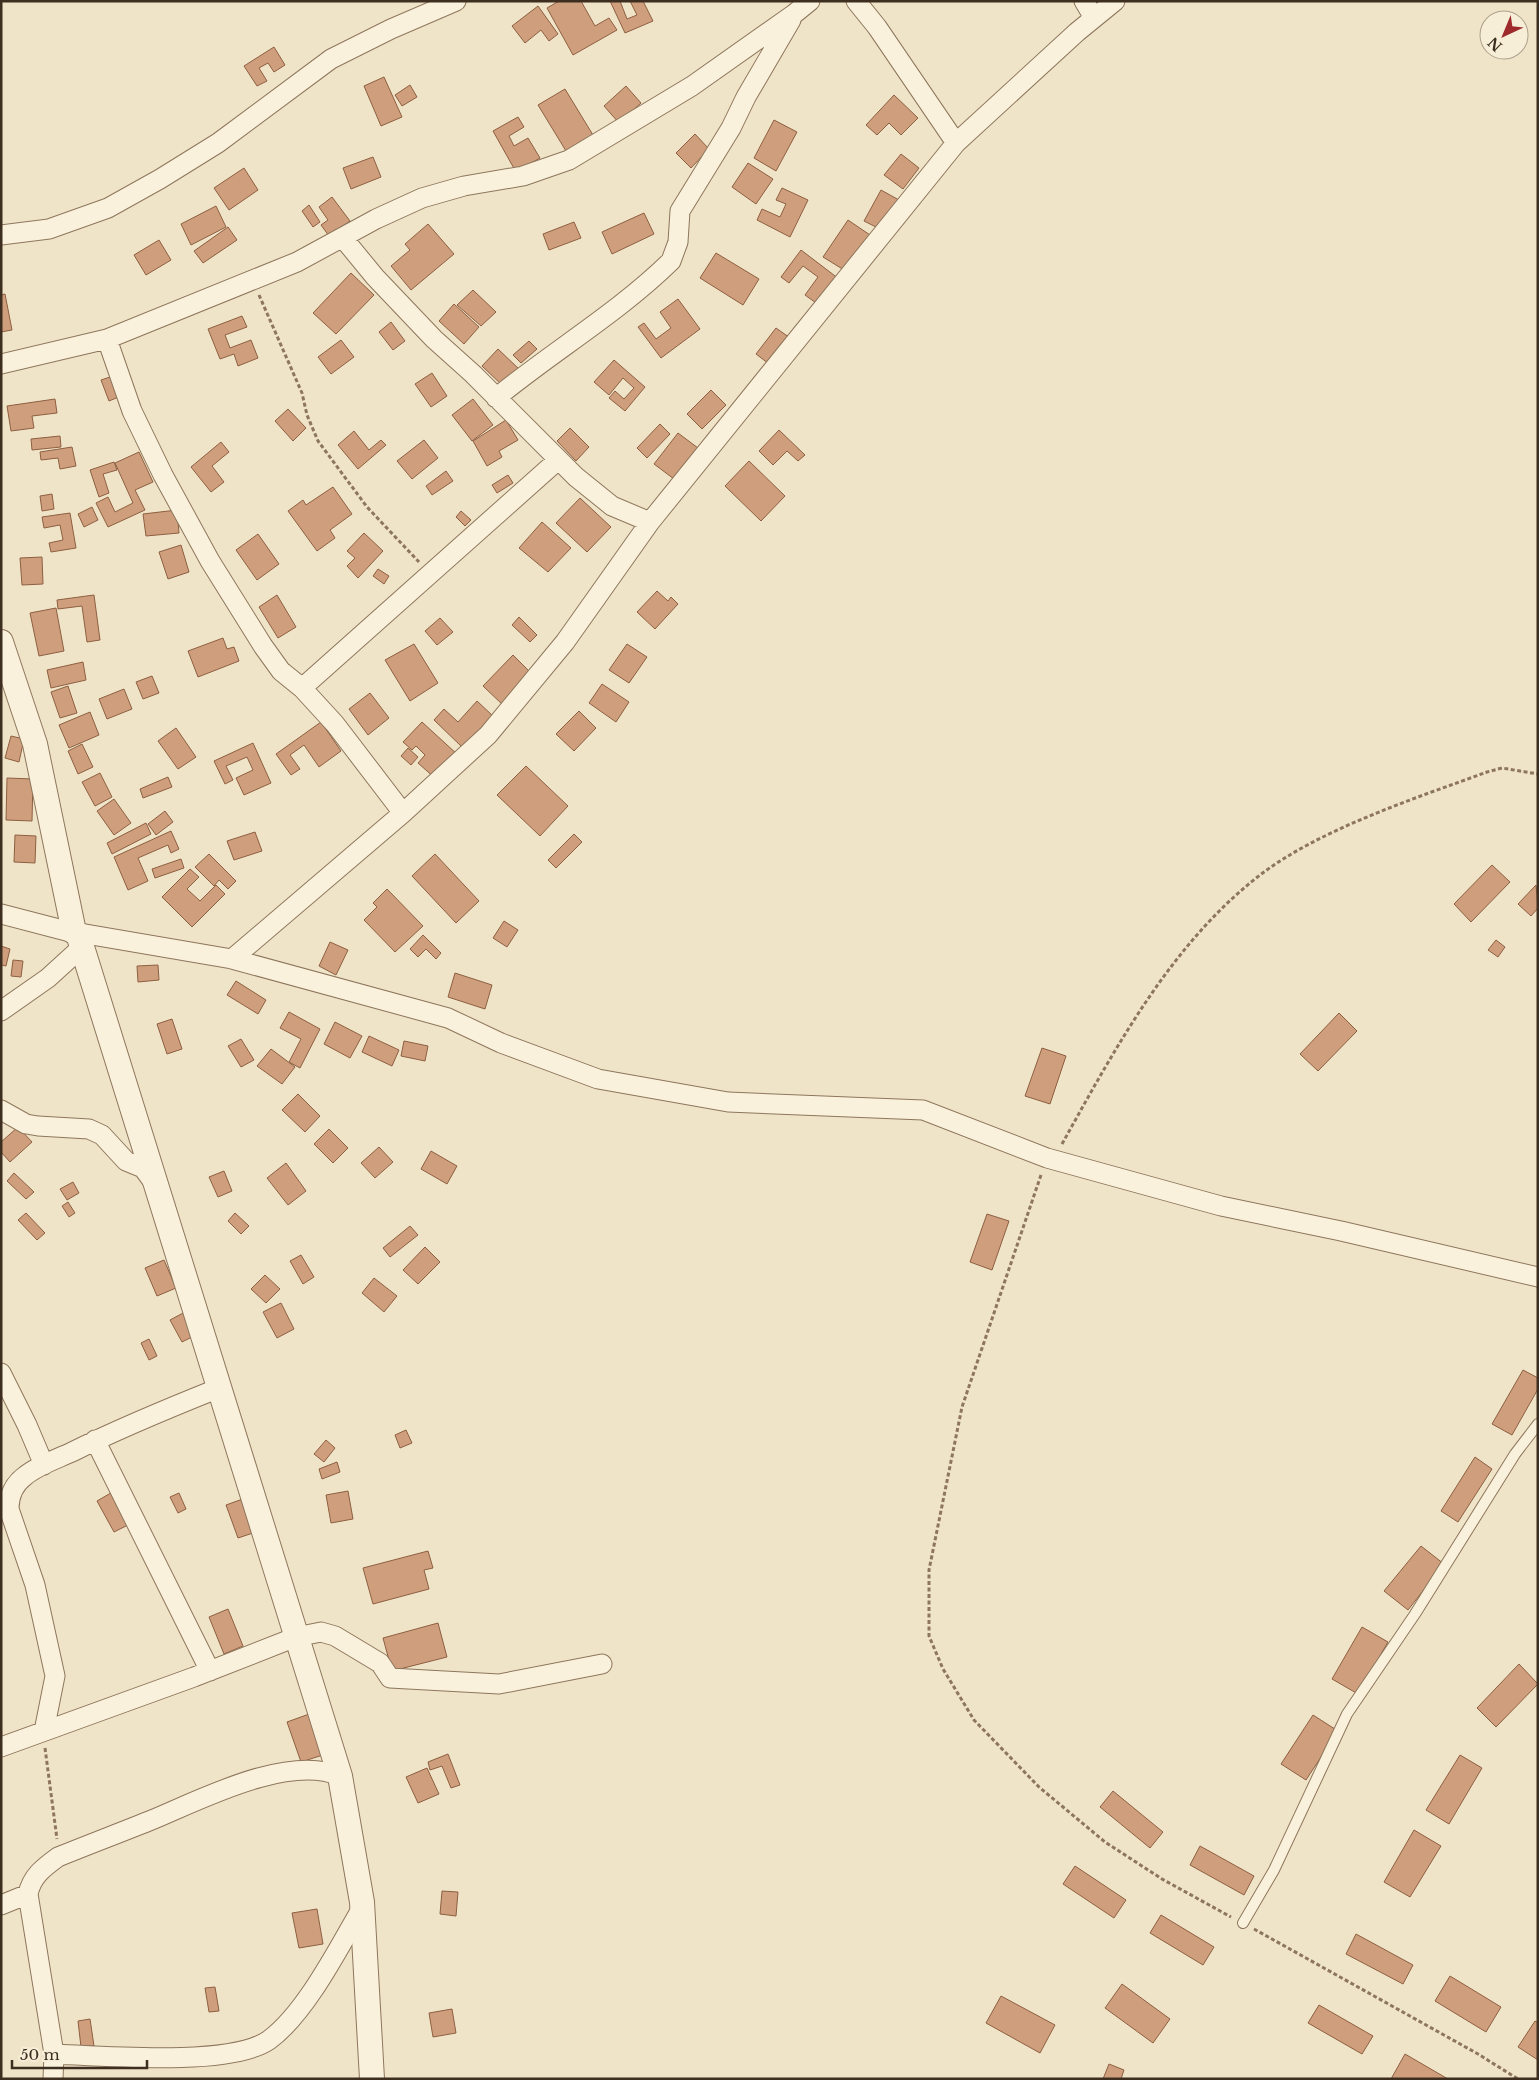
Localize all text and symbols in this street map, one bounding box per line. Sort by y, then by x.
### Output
north arrow [1479,10,1529,60]
text: N [1484,33,1506,55]
scale bar [12,2038,148,2070]
text: 50 m [20,2045,60,2064]

